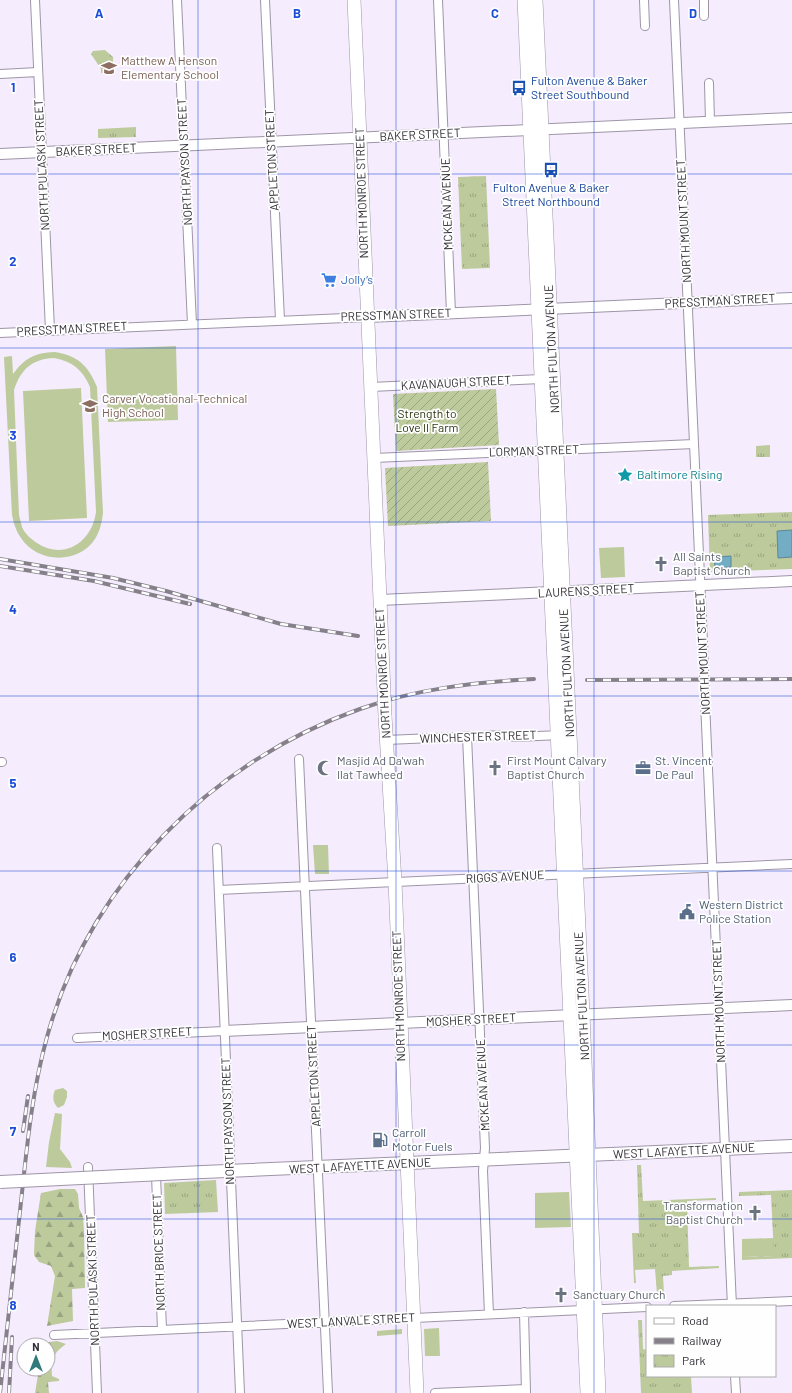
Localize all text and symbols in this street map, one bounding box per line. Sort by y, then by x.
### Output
text: A [95,5,104,21]
text: B [293,5,301,21]
text: C [491,5,499,21]
text: D [689,5,697,21]
place label: Matthew A Henson Elementary School [121,53,219,81]
school or university icon: Matthew A Henson Elementary School [100,59,118,77]
place label: Fulton Avenue & Baker Street Southbound [531,73,648,101]
text: 1 [11,79,15,95]
bus stop icon: Fulton Avenue & Baker Street Southbound [510,79,528,97]
street label: NORTH PAYSON STREET [174,98,194,226]
street label: NORTH PULASKI STREET [31,99,51,231]
street label: APPLETON STREET [261,109,281,211]
street label: BAKER STREET [379,125,461,143]
street label: NORTH MONROE STREET [352,127,370,259]
street label: BAKER STREET [55,140,137,158]
street label: MCKEAN AVENUE [437,158,455,250]
street label: NORTH MOUNT STREET [673,159,693,283]
bus stop icon: Fulton Avenue & Baker Street Northbound [542,161,560,179]
place label: Fulton Avenue & Baker Street Northbound [493,180,610,208]
text: 2 [9,253,17,269]
supermarket icon: Jolly’s [320,271,338,289]
place label: Jolly’s [341,272,373,286]
street label: NORTH FULTON AVENUE [541,285,561,414]
street label: PRESSTMAN STREET [664,290,776,310]
street label: PRESSTMAN STREET [340,305,452,323]
street label: PRESSTMAN STREET [16,318,128,338]
street label: KAVANAUGH STREET [400,372,512,392]
place label: Carver Vocational-Technical High School [102,391,247,419]
school or university icon: Carver Vocational-Technical High School [81,397,99,415]
park label: Strength to Love II Farm [396,406,459,434]
text: 3 [9,427,17,443]
street label: LORMAN STREET [489,441,579,459]
place icon: Baltimore Rising [616,466,634,484]
place label: Baltimore Rising [637,467,722,481]
place label: All Saints Baptist Church [673,549,750,577]
church icon: All Saints Baptist Church [652,555,670,573]
street label: LAURENS STREET [537,580,635,600]
street label: NORTH MOUNT STREET [692,591,712,715]
text: 4 [9,601,17,617]
street label: NORTH MONROE STREET [372,607,392,739]
street label: NORTH FULTON AVENUE [556,609,576,738]
street label: WINCHESTER STREET [419,727,537,745]
place label: Masjid Ad Da'wah Ilat Tawheed [337,753,424,781]
place label: First Mount Calvary Baptist Church [507,753,607,781]
place label: St. Vincent De Paul [655,753,712,781]
mosque icon: Masjid Ad Da'wah Ilat Tawheed [316,759,334,777]
church icon: First Mount Calvary Baptist Church [486,759,504,777]
office icon: St. Vincent De Paul [634,759,652,777]
text: 5 [9,775,17,791]
street label: RIGGS AVENUE [465,867,545,885]
place label: Western District Police Station [699,897,783,925]
public building icon: Western District Police Station [678,903,696,921]
street label: NORTH MONROE STREET [389,930,407,1062]
street label: NORTH FULTON AVENUE [571,932,591,1061]
street label: NORTH MOUNT STREET [709,939,727,1063]
text: 6 [10,949,17,965]
street label: MOSHER STREET [426,1010,517,1028]
street label: MOSHER STREET [102,1024,193,1042]
street label: APPLETON STREET [303,1025,323,1127]
street label: MCKEAN AVENUE [473,1039,491,1131]
street label: NORTH PAYSON STREET [218,1057,236,1185]
text: 7 [10,1123,17,1139]
place label: Carroll Motor Fuels [392,1125,453,1153]
fuel station icon: Carroll Motor Fuels [371,1131,389,1149]
street label: WEST LAFAYETTE AVENUE [613,1139,755,1161]
street label: WEST LAFAYETTE AVENUE [289,1154,431,1176]
street label: NORTH BRICE STREET [149,1193,167,1311]
place label: Transformation Baptist Church [663,1198,743,1226]
church icon: Transformation Baptist Church [746,1204,764,1222]
street label: NORTH PULASKI STREET [83,1214,101,1346]
church icon: Sanctuary Church [552,1286,570,1304]
place label: Sanctuary Church [573,1287,666,1301]
text: 8 [9,1297,17,1313]
legend [646,1305,776,1377]
street label: WEST LANVALE STREET [287,1310,416,1330]
text: Road [682,1313,709,1327]
text: Railway [682,1333,722,1347]
north arrow [16,1337,56,1377]
text: N [32,1340,40,1353]
text: Park [682,1353,706,1367]

